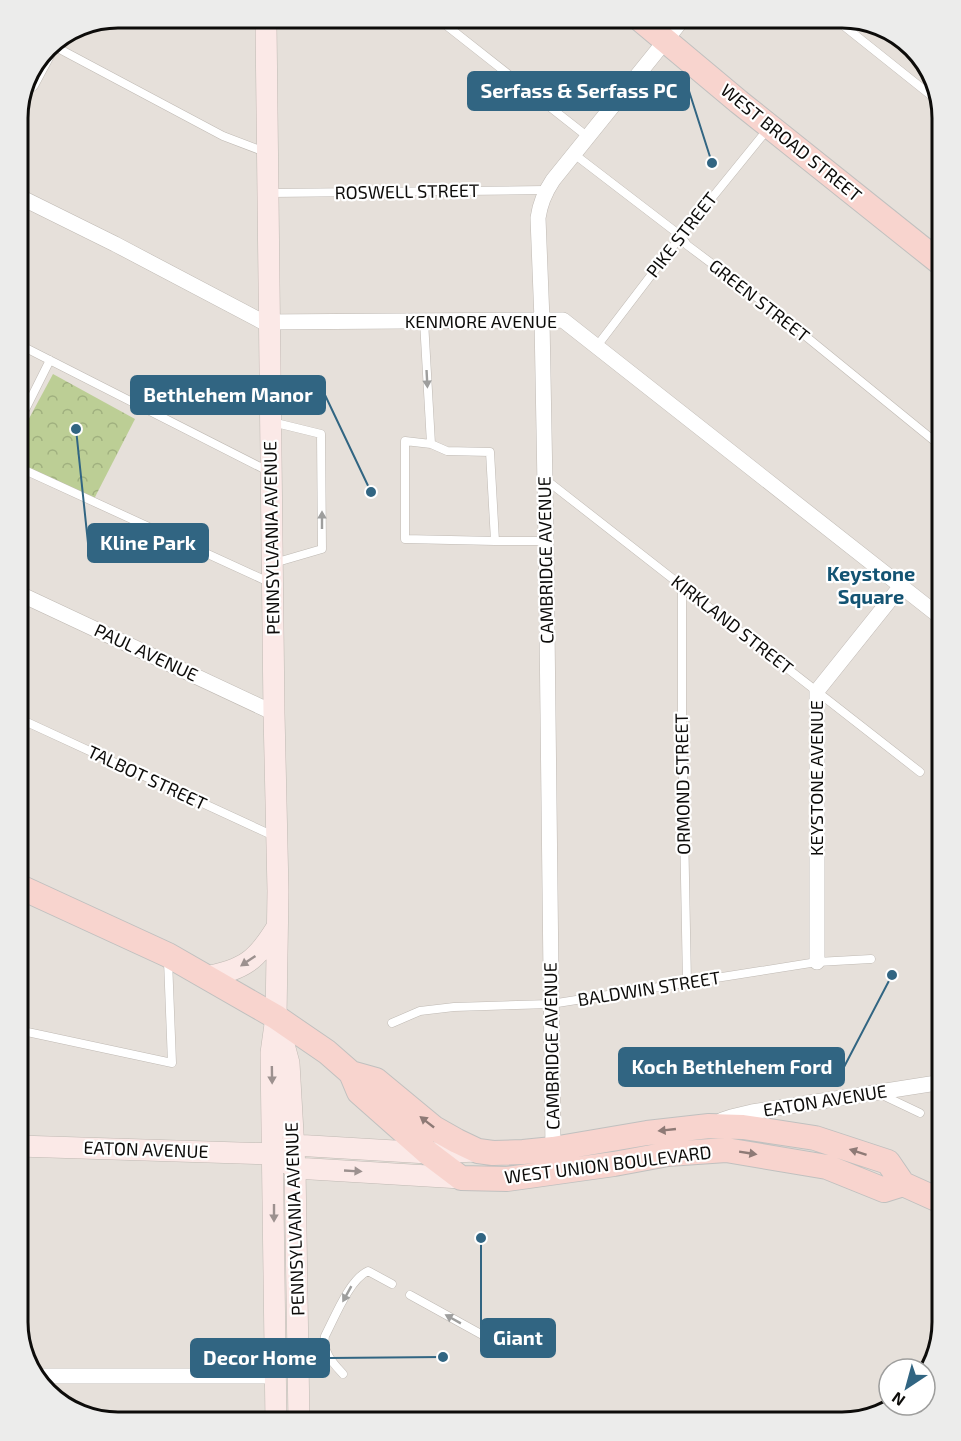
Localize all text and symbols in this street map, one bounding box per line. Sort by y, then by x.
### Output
callout: Serfass & Serfass PC [468,72,689,110]
text: Serfass & Serfass PC [481,78,678,102]
street label: WEST BROAD STREET [717,79,867,206]
street label: ROSWELL STREET [334,179,480,203]
street label: PIKE STREET [641,187,722,281]
street label: GREEN STREET [705,254,815,347]
street label: KENMORE AVENUE [405,310,557,332]
one-way arrow [423,370,432,389]
callout: Bethlehem Manor [131,376,325,414]
text: Bethlehem Manor [143,382,313,406]
street label: PENNSYLVANIA AVENUE [258,441,284,635]
street label: CAMBRIDGE AVENUE [533,476,557,644]
one-way arrow [317,511,327,530]
callout: Kline Park [88,524,208,562]
text: Kline Park [100,530,197,554]
district label: Keystone Square [827,561,915,608]
street label: KIRKLAND STREET [667,570,798,679]
street label: PAUL AVENUE [91,618,202,686]
street label: KEYSTONE AVENUE [805,700,827,856]
street label: ORMOND STREET [670,712,694,855]
street label: TALBOT STREET [84,740,211,815]
one-way arrow [241,955,257,967]
street label: CAMBRIDGE AVENUE [539,962,563,1130]
street label: BALDWIN STREET [576,966,722,1010]
callout: Koch Bethlehem Ford [619,1048,844,1086]
text: Koch Bethlehem Ford [631,1054,833,1078]
one-way arrow [267,1066,276,1085]
street label: EATON AVENUE [761,1079,888,1121]
one-way arrow [420,1117,435,1129]
street label: PENNSYLVANIA AVENUE [280,1122,308,1316]
one-way arrow [657,1126,676,1135]
street label: EATON AVENUE [83,1136,209,1162]
street label: WEST UNION BOULEVARD [503,1140,713,1188]
one-way arrow [849,1147,867,1156]
one-way arrow [738,1149,757,1158]
one-way arrow [344,1167,363,1176]
one-way arrow [269,1203,279,1222]
one-way arrow [342,1286,352,1303]
one-way arrow [445,1314,462,1324]
callout: Giant [481,1319,555,1357]
text: Giant [493,1325,543,1349]
callout: Decor Home [191,1339,329,1377]
text: Decor Home [203,1345,317,1369]
north arrow [877,1357,937,1417]
text: N [888,1388,908,1411]

